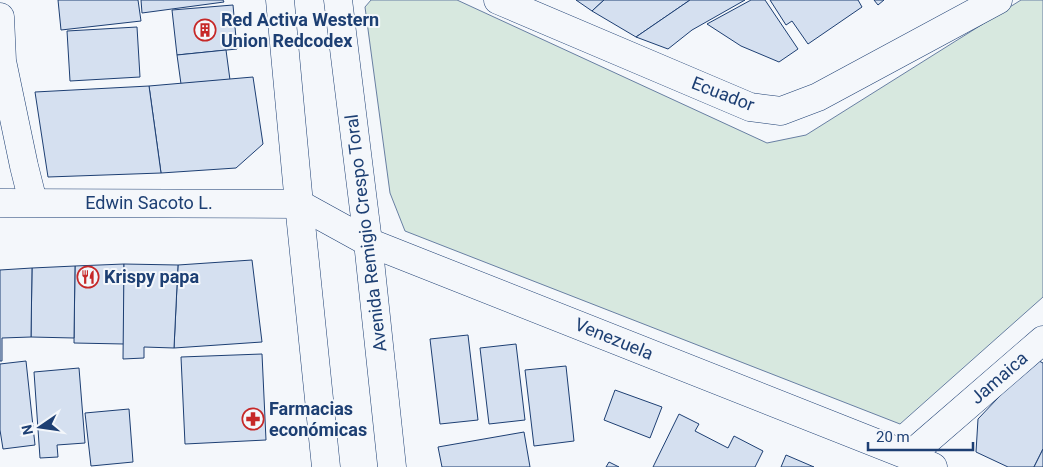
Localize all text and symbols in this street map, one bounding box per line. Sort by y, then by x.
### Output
place label: Red Activa Western Union Redcodex [221,9,379,51]
building icon: Red Activa Western Union Redcodex [193,18,217,42]
street label: Ecuador [689,72,758,115]
street label: Avenida Remigio Crespo Toral [341,113,391,353]
street label: Edwin Sacoto L. [85,192,213,213]
restaurant icon: Krispy papa [76,265,100,289]
place label: Krispy papa [104,266,199,287]
street label: Venezuela [572,313,656,364]
street label: Jamaica [966,347,1032,408]
place label: Farmacias económicas [269,398,367,440]
north arrow [15,402,65,452]
pharmacy icon: Farmacias económicas [241,407,265,431]
scale bar [868,420,973,452]
text: N [18,423,36,437]
text: 20 m [876,428,910,446]

